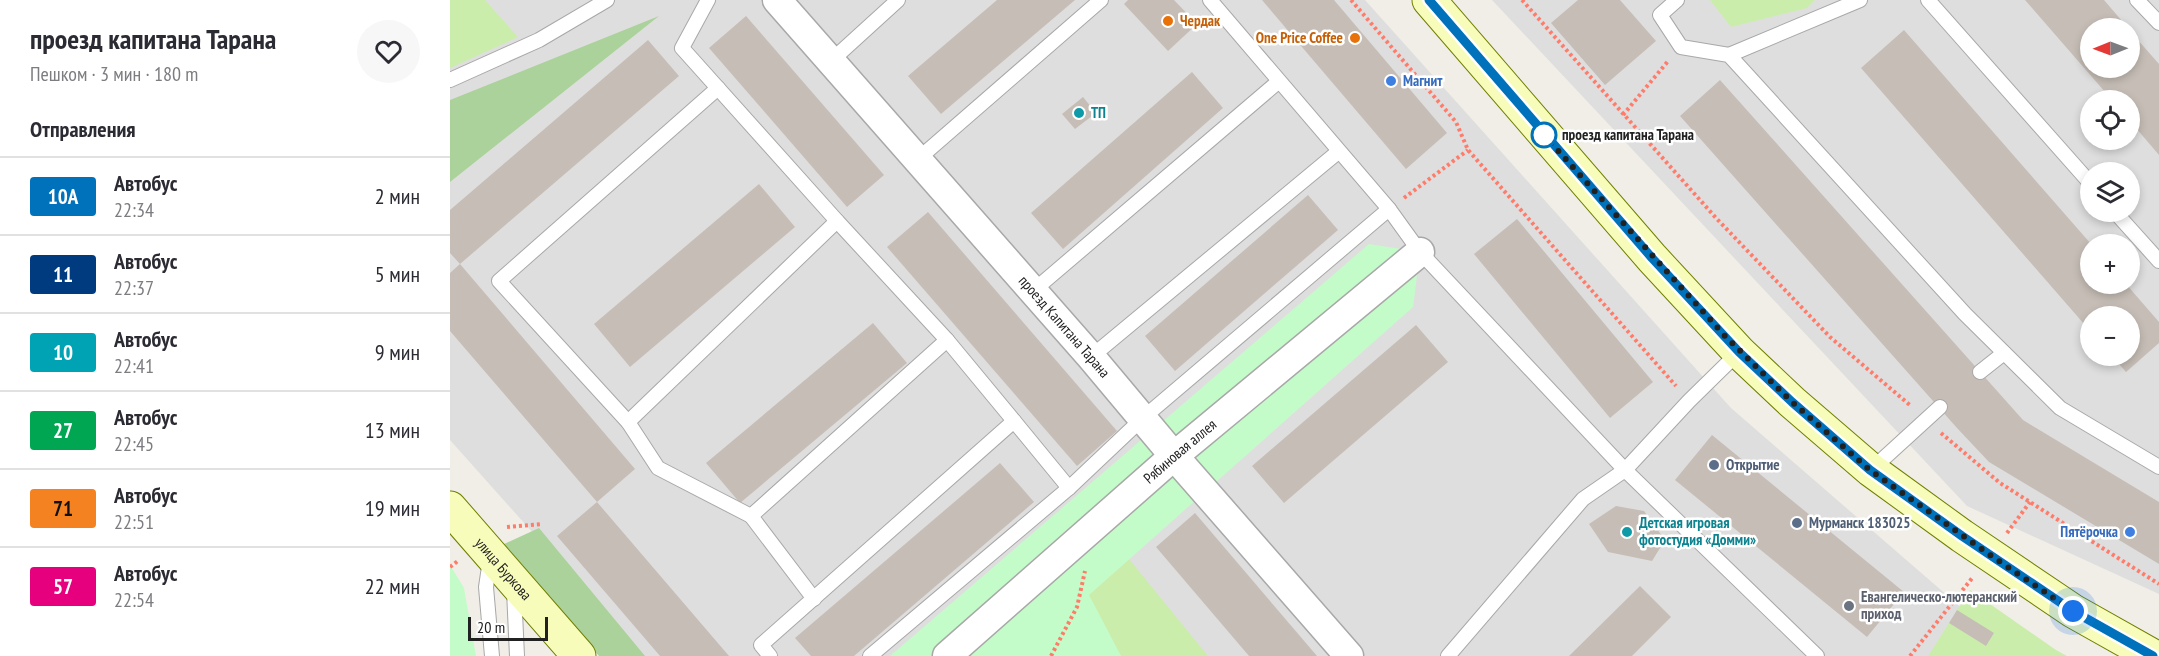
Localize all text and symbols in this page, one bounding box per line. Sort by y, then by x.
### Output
place label: Чердак [1180,11,1221,30]
marker: Чердак [1161,14,1175,28]
north arrow [2080,18,2140,78]
map controls [2080,18,2140,366]
text: проезд капитана Тарана [30,20,276,57]
button: heart [357,20,420,83]
place label: One Price Coffee [1256,28,1343,47]
marker: One Price Coffee [1348,31,1362,45]
text: Пешком · 3 мин · 180 m [30,61,198,87]
place label: Магнит [1403,71,1443,90]
marker: Магнит [1384,74,1398,88]
button: locate [2080,90,2140,150]
place label: ТП [1091,103,1106,122]
marker: ТП [1072,106,1086,120]
text: Отправления [30,115,136,143]
marker: проезд капитана Тарана [1531,122,1557,148]
place label: проезд капитана Тарана [1562,125,1694,144]
button: layers [2080,162,2140,222]
text: Автобус [114,169,177,197]
text: 2 мин [375,182,420,210]
text: 10А [48,183,78,210]
text: 22:34 [114,197,154,223]
button: + [2080,234,2140,294]
text: Автобус [114,247,177,275]
text: 5 мин [375,260,420,288]
text: 11 [53,261,73,288]
street label: проезд Капитана Тарана [1015,271,1114,382]
text: 22:37 [114,275,154,301]
button: − [2080,306,2140,366]
text: Автобус [114,325,177,353]
text: 9 мин [375,338,420,366]
text: 10 [53,339,73,366]
text: 22:41 [114,353,154,379]
text: Автобус [114,403,177,431]
street label: Рябиновая аллея [1139,415,1220,488]
text: 13 мин [365,416,420,444]
text: 27 [53,417,73,444]
text: 22:45 [114,431,154,457]
place label: Открытие [1726,455,1780,474]
marker: Открытие [1707,458,1721,472]
text: Автобус [114,481,177,509]
text: 19 мин [365,494,420,522]
text: 71 [53,495,73,522]
text: 22:51 [114,509,154,535]
place label: Детская игровая фотостудия «Домми» [1639,513,1756,549]
place label: Мурманск 183025 [1809,513,1910,532]
marker: Мурманск 183025 [1790,516,1804,530]
place label: Пятёрочка [2060,522,2118,541]
marker: Детская игровая фотостудия «Домми» [1620,525,1634,539]
marker: Пятёрочка [2123,525,2137,539]
street label: улица Буркова [471,533,536,604]
text: Автобус [114,559,177,587]
text: 22 мин [365,572,420,600]
text: 57 [53,573,73,600]
text: 22:54 [114,587,154,613]
place label: Евангелическо-лютеранский приход [1861,587,2017,623]
your location [2058,596,2088,626]
marker: Евангелическо-лютеранский приход [1842,599,1856,613]
scale bar [468,614,548,642]
text: 20 m [477,617,505,637]

